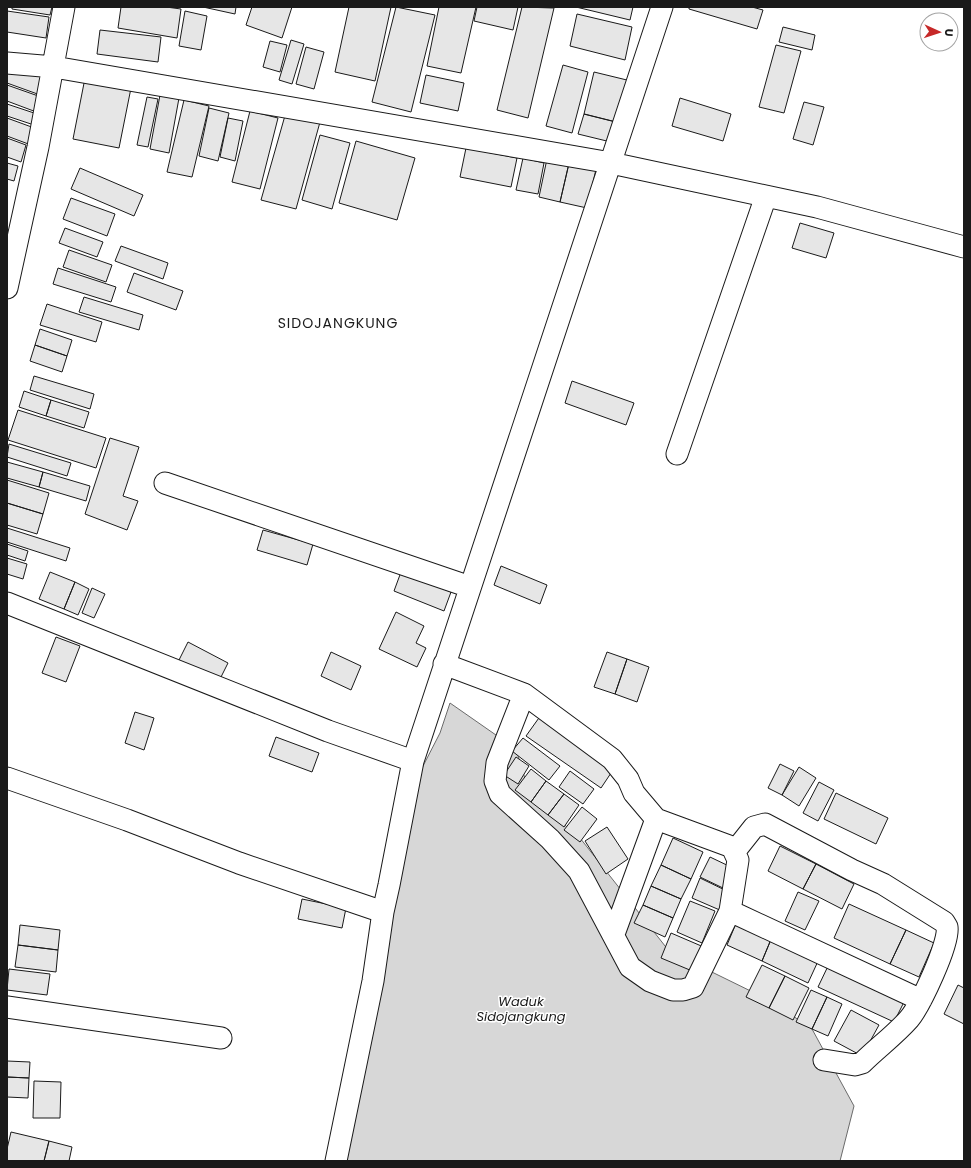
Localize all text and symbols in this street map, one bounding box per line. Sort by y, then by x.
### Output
north arrow [919,12,959,52]
text: U [941,28,957,37]
district label: SIDOJANGKUNG [278,313,398,333]
water label: Waduk Sidojangkung [476,992,566,1026]

